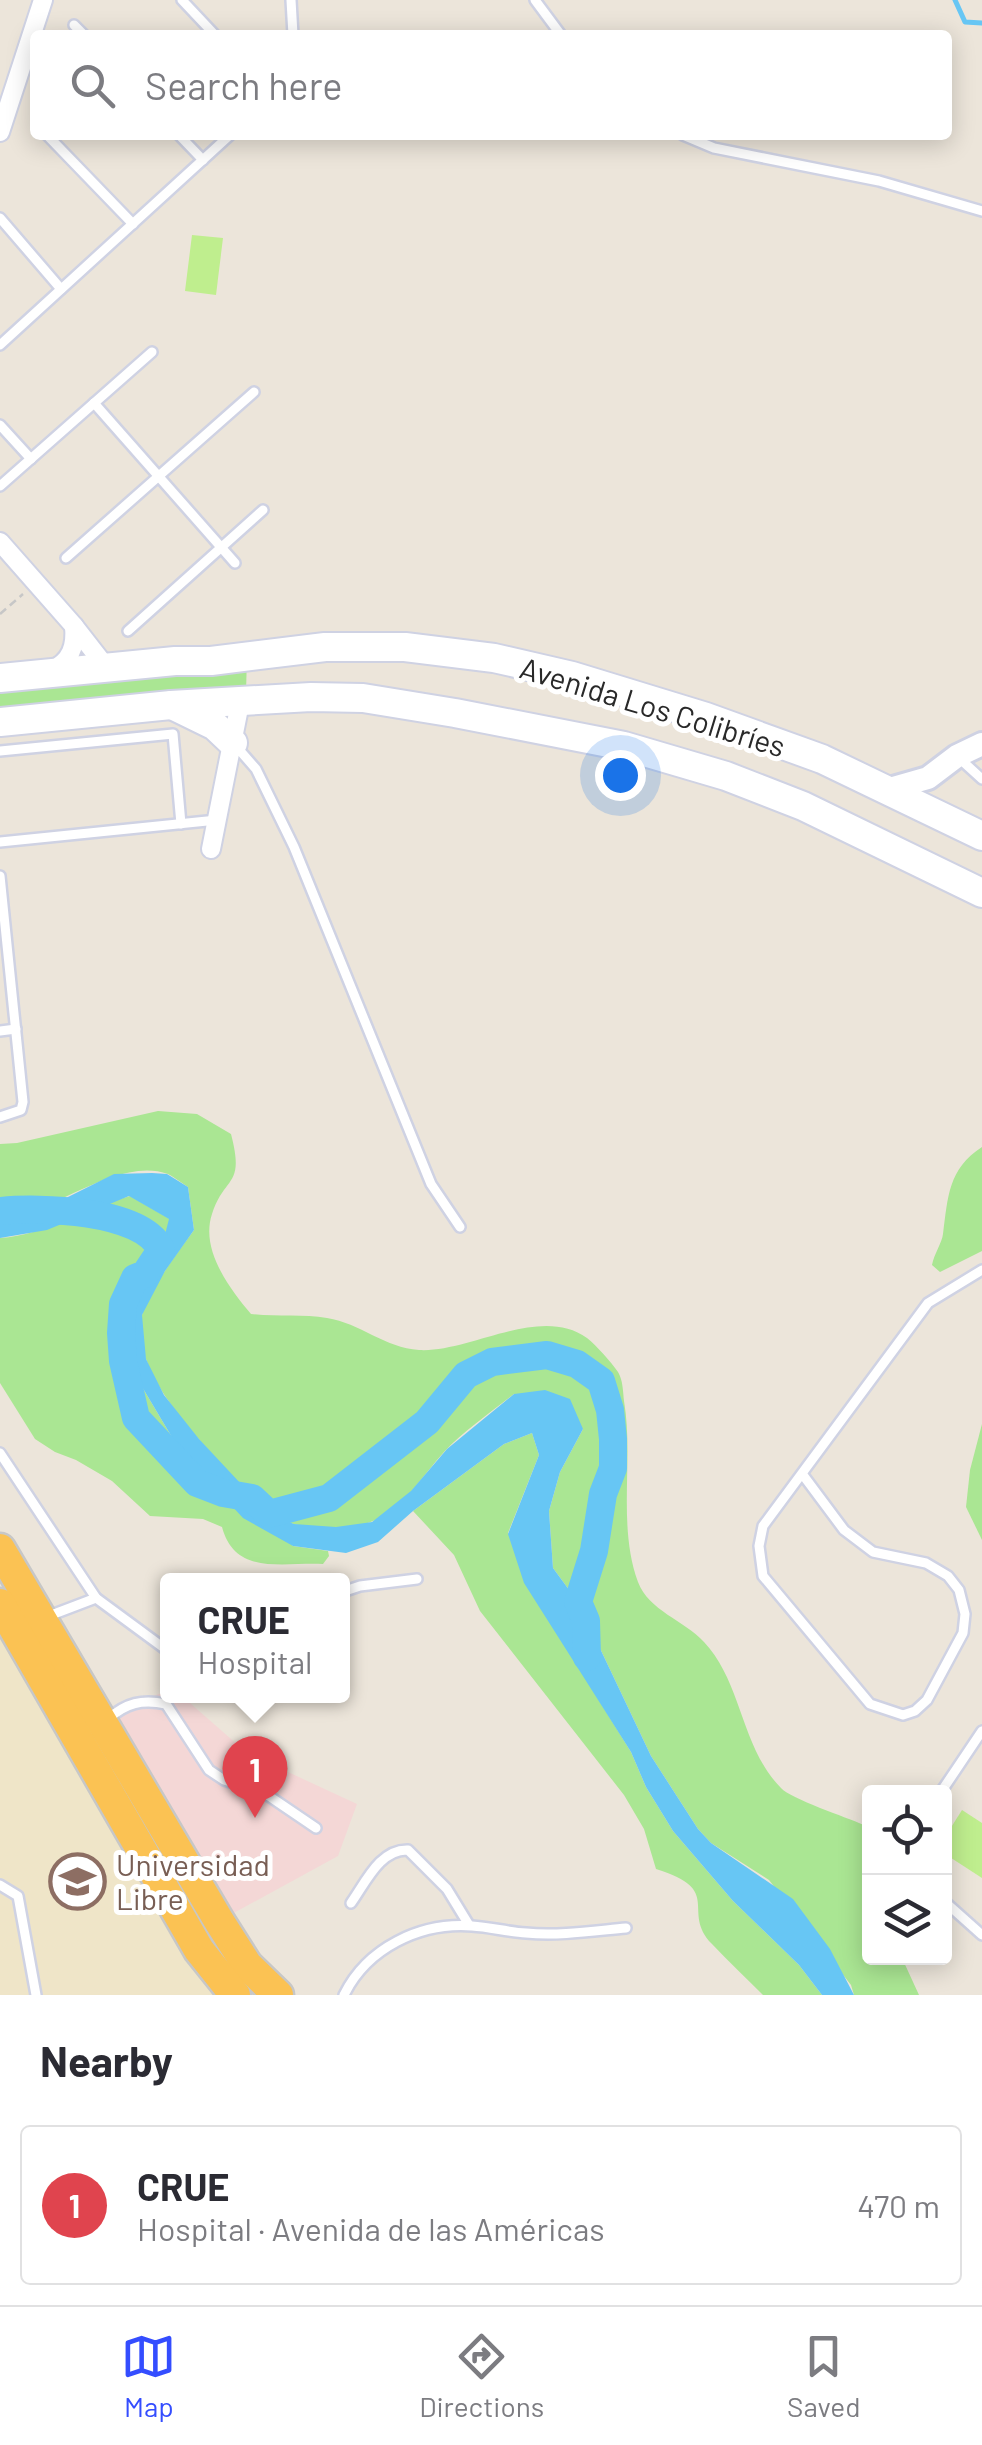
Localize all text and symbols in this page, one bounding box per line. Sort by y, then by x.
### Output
search box [30,30,952,140]
icon: search [65,58,120,113]
text: Search here [145,62,343,108]
street label: Avenida Los Colibríes [516,649,790,763]
your location [595,750,646,801]
popup [160,1573,350,1703]
text: CRUE [198,1596,290,1642]
text: Hospital [198,1642,312,1680]
pin: 1 [222,1736,288,1818]
map controls [862,1785,952,1965]
button: locate [862,1785,952,1875]
place label: Universidad Libre [116,1846,270,1916]
school or university icon: Universidad Libre [47,1851,107,1911]
button: layers [862,1875,952,1965]
text: Nearby [40,2035,173,2085]
text: CRUE [137,2163,230,2209]
text: 1 [69,2186,80,2224]
text: 470 m [857,2186,940,2224]
text: Hospital · Avenida de las Américas [137,2209,605,2247]
tab: Map [121,2329,176,2423]
tab: Directions [419,2329,544,2423]
tab: Saved [787,2329,861,2423]

